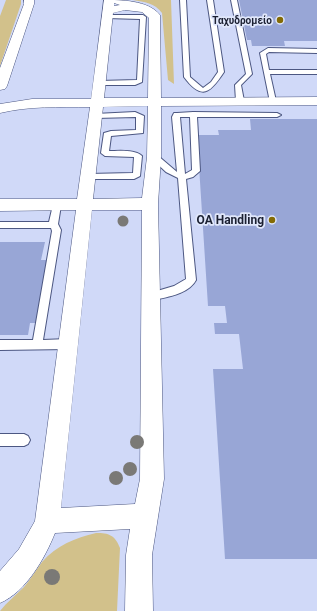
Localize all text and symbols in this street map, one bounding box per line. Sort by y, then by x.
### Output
place label: Ταχυδρομείο [212,15,272,27]
marker: Ταχυδρομείο [275,15,285,25]
place label: OA Handling [196,213,264,227]
marker: OA Handling [267,215,277,225]

